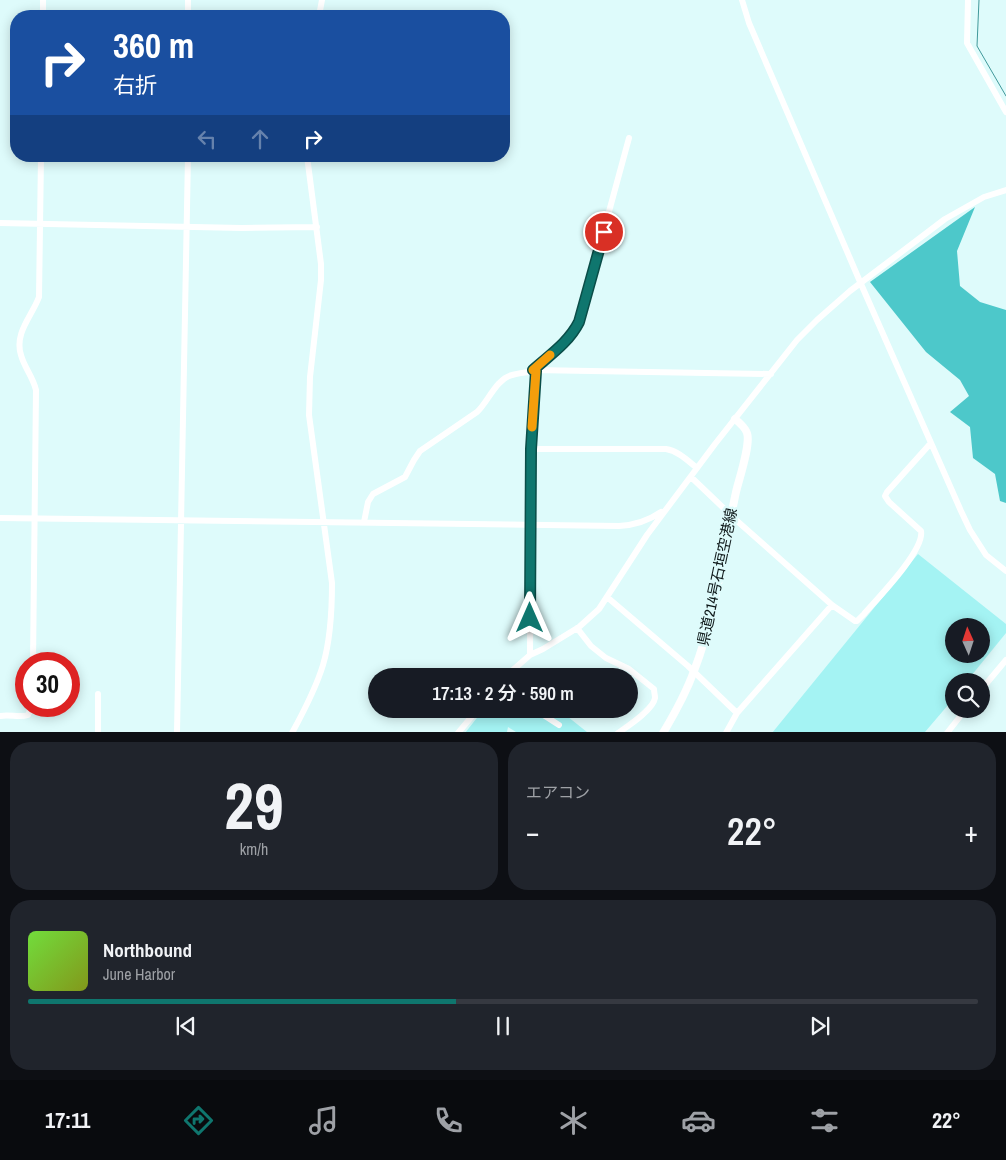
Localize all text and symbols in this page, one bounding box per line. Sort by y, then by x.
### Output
text: 360 m [113,22,194,69]
icon: right [30,30,95,95]
text: 右折 [113,70,157,100]
icon: left [193,125,221,153]
icon: ahead [246,125,274,153]
icon: right [299,125,327,153]
pin [583,211,625,253]
icon: arrive [590,218,618,246]
street label: 県道214号石垣空港線 [692,506,742,648]
position arrow [503,591,555,643]
north arrow [945,618,990,662]
map controls [945,618,990,718]
speed limit sign: 30 [15,652,80,717]
button: search [945,673,990,718]
text: 17:13 · 2 分 · 590 m [432,680,574,706]
text: 29 [224,762,284,849]
text: エアコン [526,781,590,803]
text: 22° [727,806,777,857]
text: − [526,813,539,851]
text: + [965,813,978,851]
text: km/h [240,838,268,860]
text: Northbound [103,937,192,963]
text: June Harbor [103,963,175,985]
icon: previous [172,1012,200,1040]
icon: pause [489,1012,517,1040]
icon: next [806,1012,834,1040]
icon: directions [181,1103,216,1138]
icon: music [306,1103,341,1138]
icon: phone [431,1103,466,1138]
icon: climate [556,1103,591,1138]
icon: car [681,1103,716,1138]
icon: filters [807,1103,842,1138]
text: 17:11 [45,1105,90,1135]
text: 22° [932,1105,961,1135]

